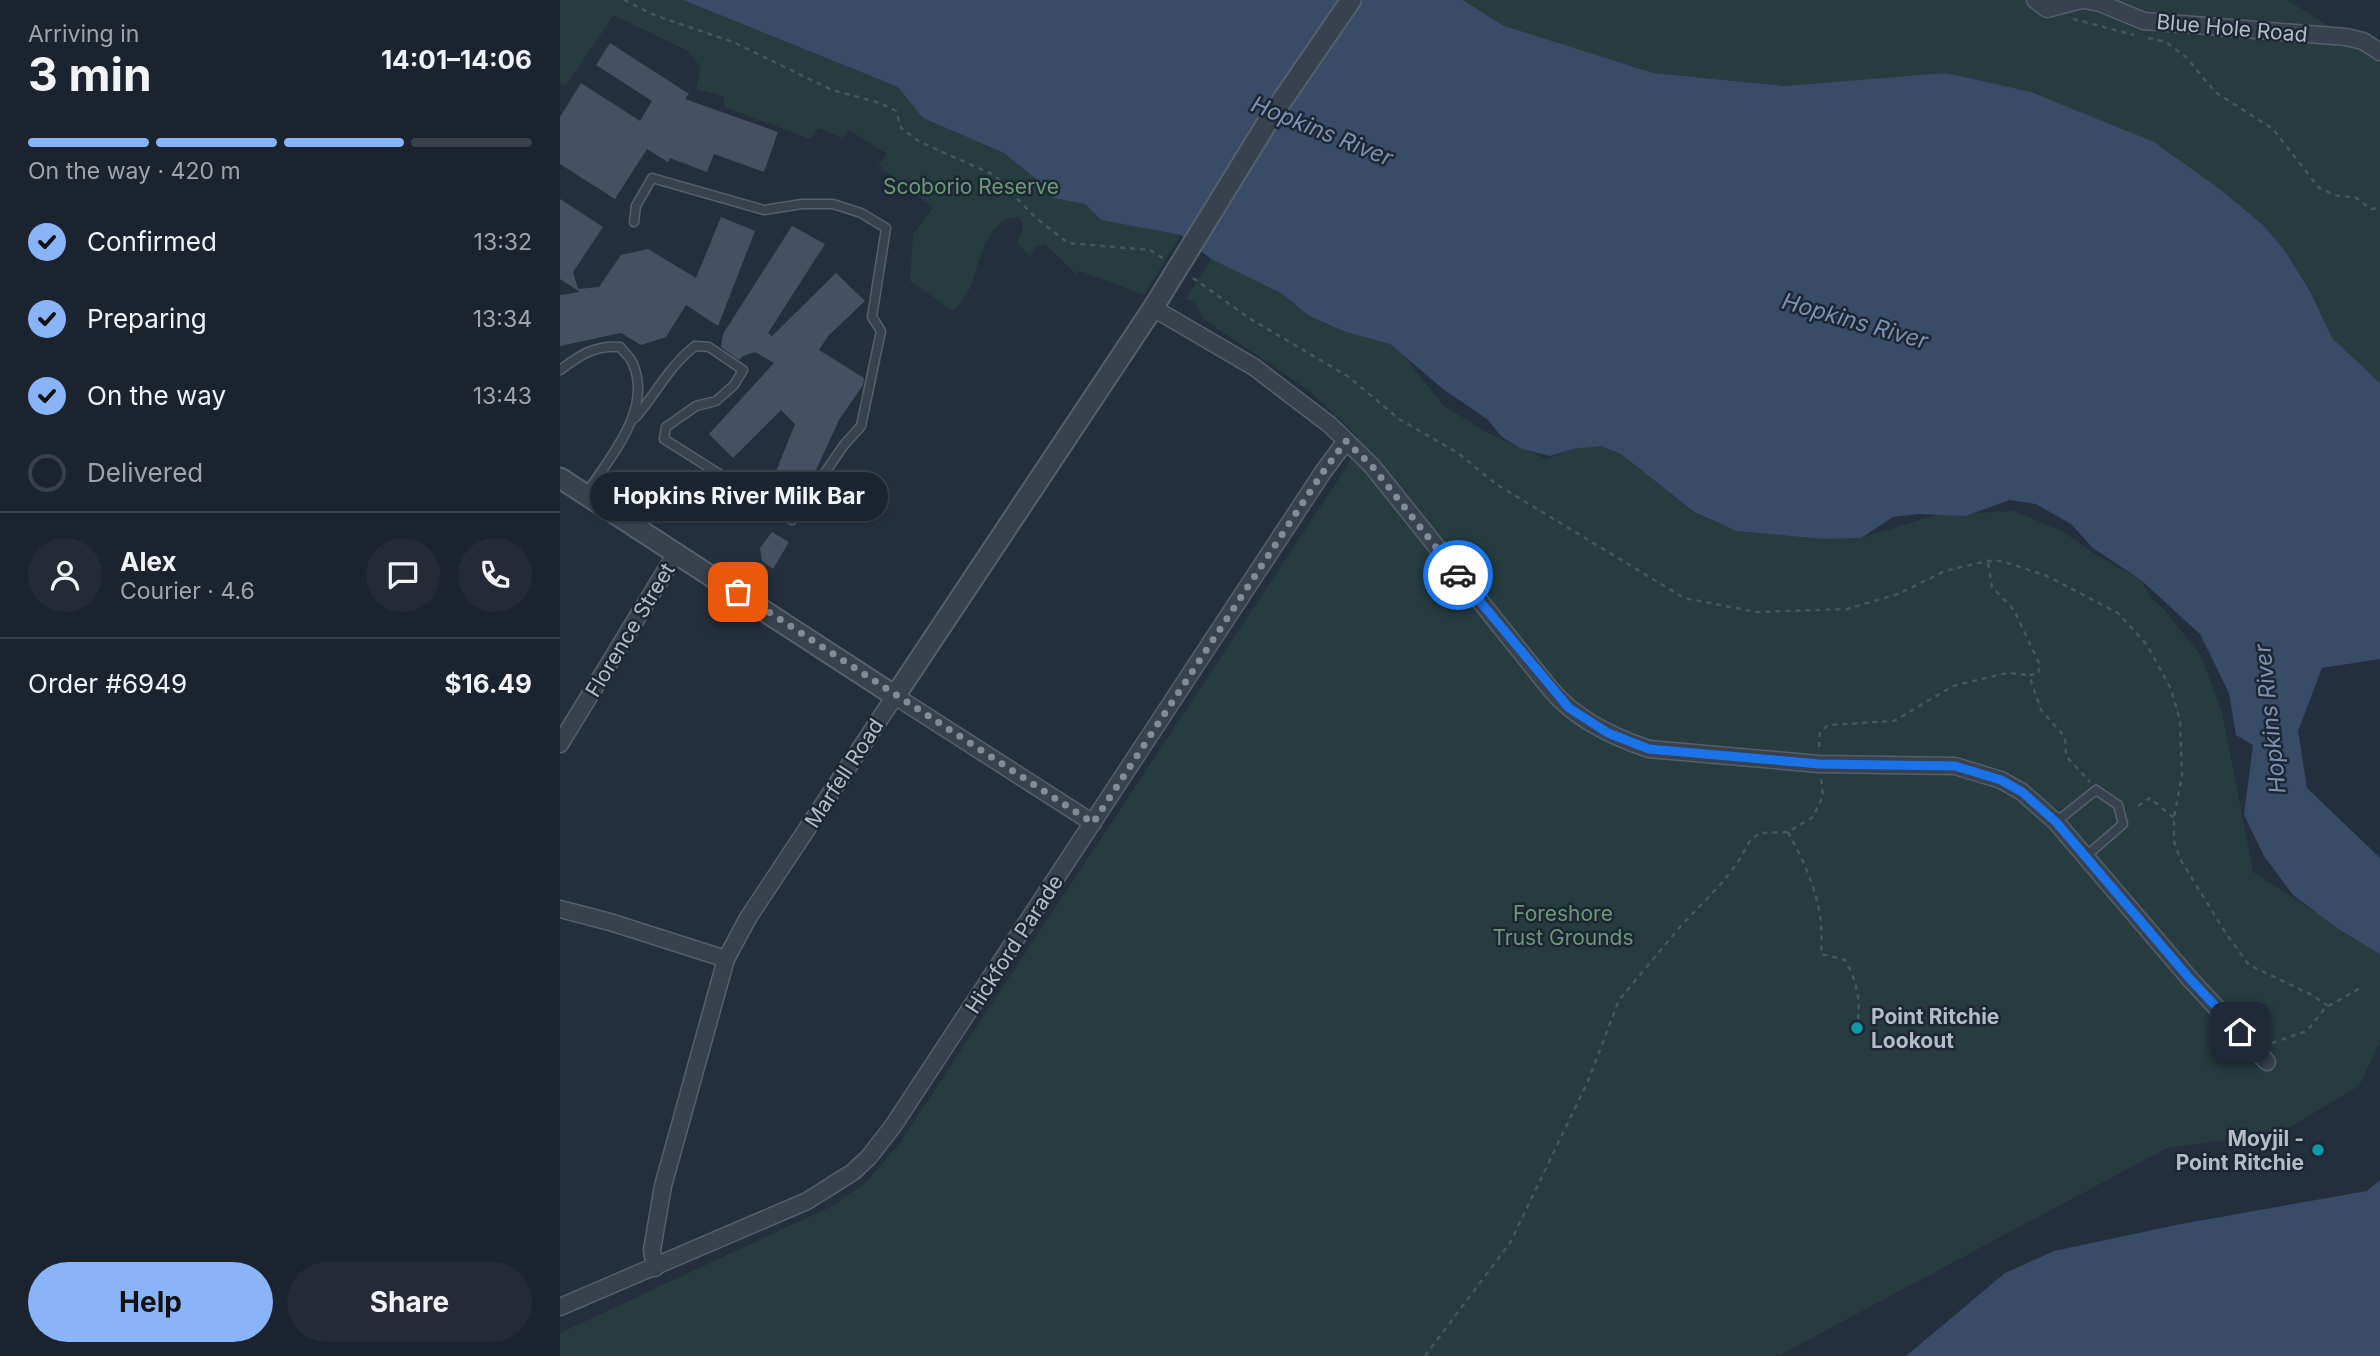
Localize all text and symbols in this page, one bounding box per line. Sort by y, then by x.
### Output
street label: Blue Hole Road [2155,9,2309,47]
text: Arriving in [28,20,139,48]
text: 14:01–14:06 [381,44,532,75]
text: 3 min [28,46,152,102]
water label: Hopkins River [1247,90,1398,173]
text: On the way · 420 m [28,157,241,185]
park label: Scoborio Reserve [883,174,1059,199]
icon: check [28,223,66,261]
text: Confirmed [87,226,217,257]
text: 13:32 [474,228,532,256]
water label: Hopkins River [1779,287,1932,356]
icon: check [28,300,66,338]
text: Preparing [87,303,207,334]
text: 13:34 [473,305,532,333]
icon: check [28,377,66,415]
text: On the way [87,380,226,411]
text: 13:43 [473,382,532,410]
text: Delivered [87,457,203,488]
callout: Hopkins River Milk Bar [589,473,887,522]
text: Hopkins River Milk Bar [613,482,865,510]
button: person [28,538,102,612]
button: chat [366,538,440,612]
button: phone [458,538,532,612]
courier [1423,540,1493,610]
text: Alex [120,546,177,577]
icon: car [1439,556,1477,594]
street label: Florence Street [580,558,680,701]
pin [708,562,768,622]
icon: bag [719,573,757,611]
text: Courier · 4.6 [120,577,255,605]
water label: Hopkins River [2248,642,2292,795]
text: Order #6949 [28,668,187,699]
text: $16.49 [445,668,532,699]
street label: Marfell Road [799,714,889,832]
street label: Hickford Parade [960,870,1068,1018]
park label: Foreshore Trust Grounds [1492,901,1634,950]
pin [2210,1002,2270,1062]
place label: Point Ritchie Lookout [1871,1004,1999,1053]
icon: home [2221,1013,2259,1051]
marker: Point Ritchie Lookout [1849,1020,1865,1036]
place label: Moyjil - Point Ritchie [2176,1126,2304,1175]
marker: Moyjil - Point Ritchie [2310,1142,2326,1158]
button: Help [28,1262,273,1342]
button: Share [287,1262,532,1342]

